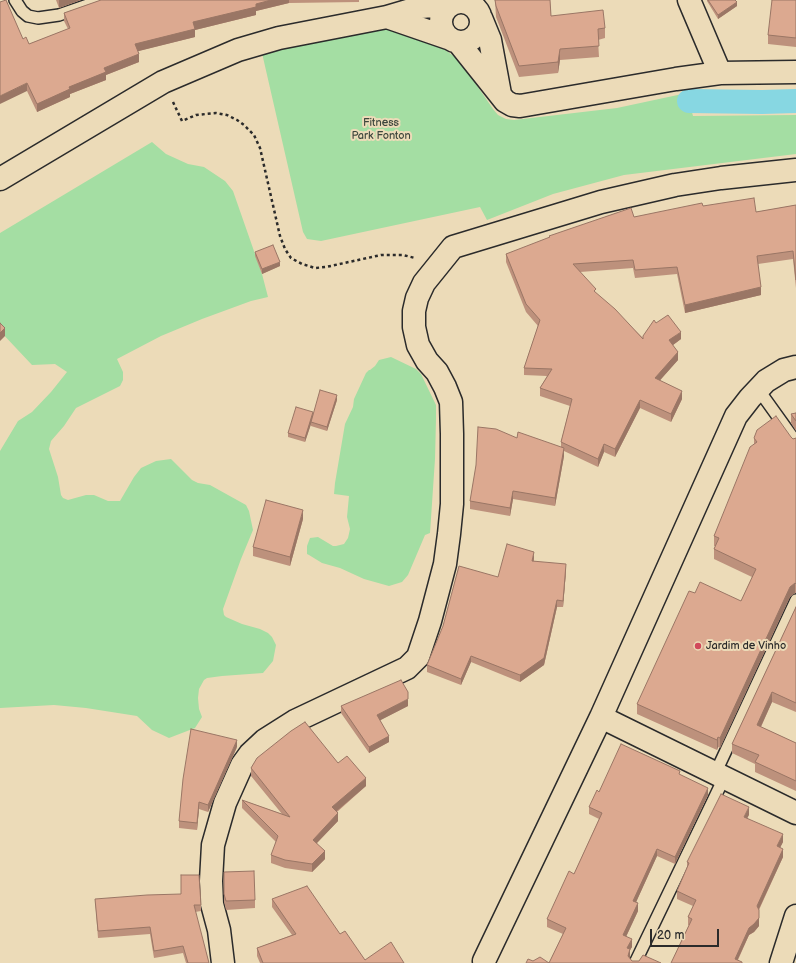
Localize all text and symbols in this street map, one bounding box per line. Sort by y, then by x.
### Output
park label: Fitness Park Fonton [351,116,411,142]
place label: Jardim de Vinho [706,639,786,653]
marker: Jardim de Vinho [693,641,703,651]
scale bar [652,921,721,947]
text: 20 m [657,928,684,943]

